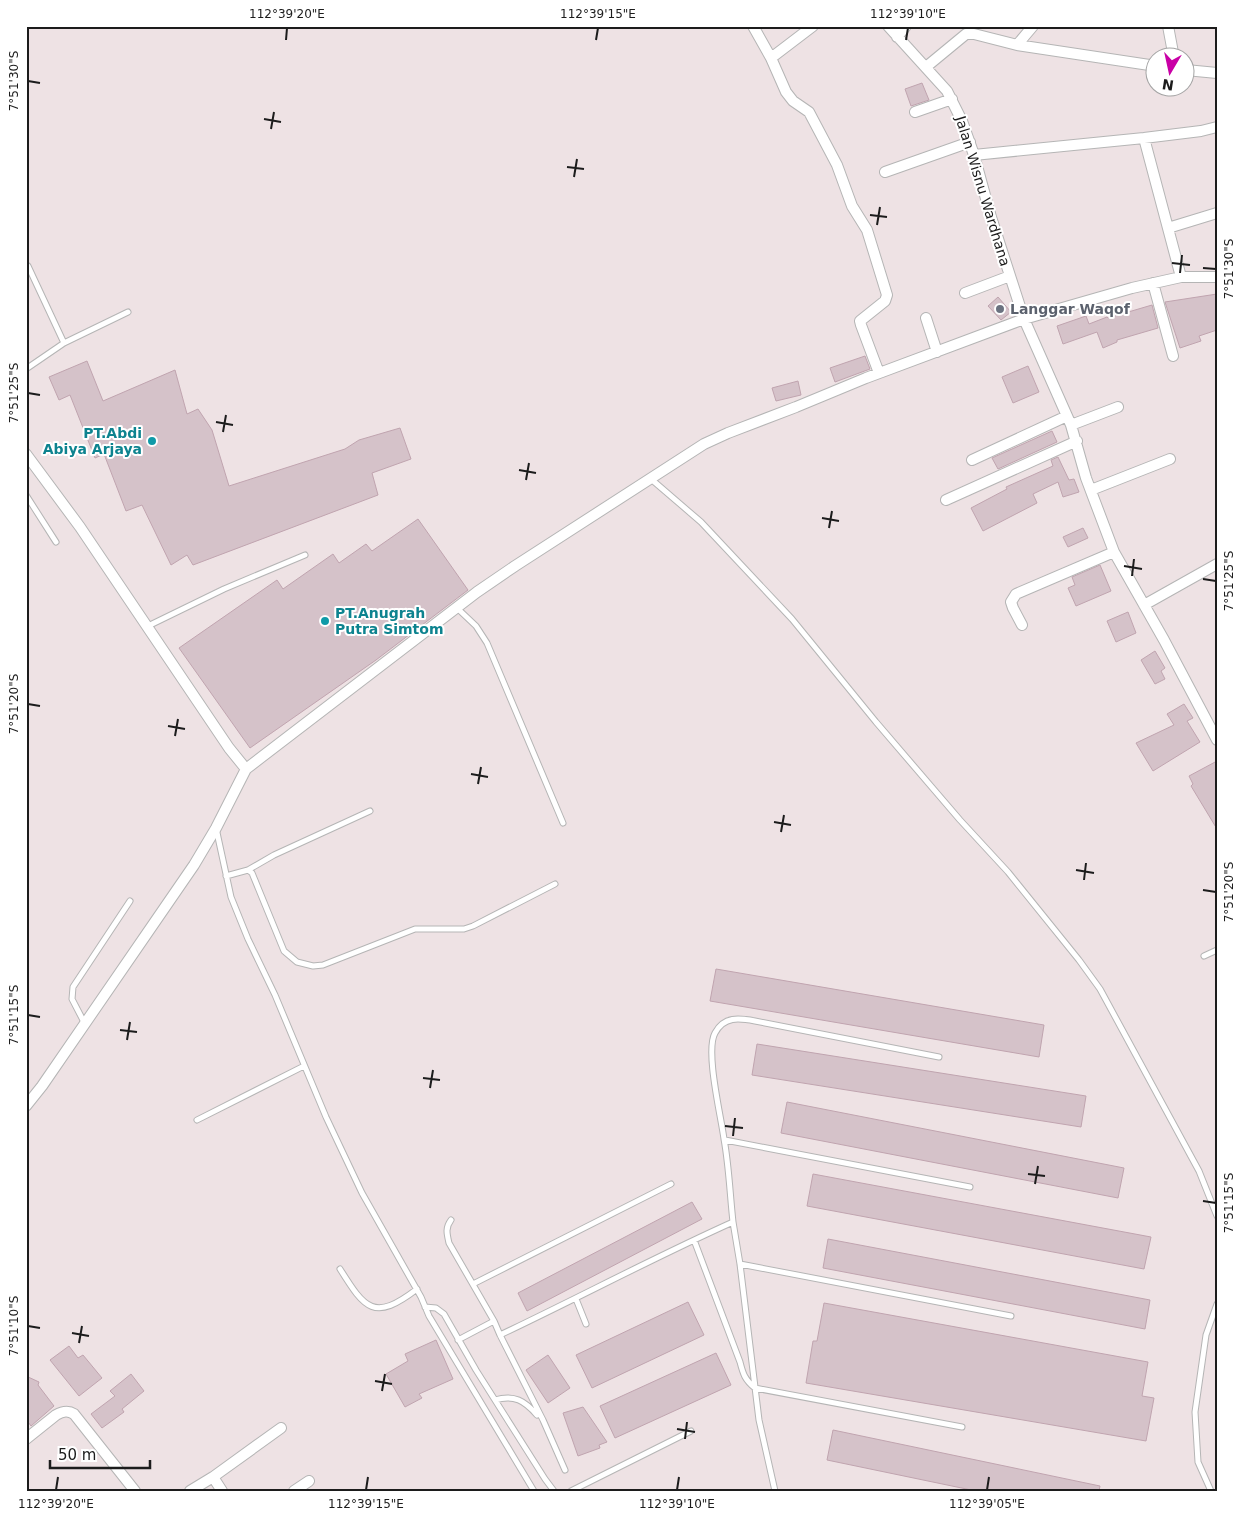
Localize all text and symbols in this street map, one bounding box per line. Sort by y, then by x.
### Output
text: 112°39'20"E [249,7,325,21]
text: 112°39'15"E [560,7,636,21]
text: 112°39'10"E [870,7,946,21]
north arrow [1146,48,1196,98]
text: 7°51'30"S [7,51,21,111]
text: N [1161,76,1175,94]
street label: Jalan Wisnu Wardhana [952,113,1013,268]
text: 7°51'30"S [1222,239,1236,299]
place label: Langgar Waqof [1010,301,1131,317]
marker: Langgar Waqof [994,303,1006,315]
text: 7°51'25"S [7,363,21,423]
place label: PT.Abdi Abiya Arjaya [43,425,142,457]
marker: PT.Abdi Abiya Arjaya [146,435,158,447]
text: 7°51'25"S [1222,551,1236,611]
place label: PT.Anugrah Putra Simtom [335,605,444,637]
marker: PT.Anugrah Putra Simtom [319,615,331,627]
text: 7°51'20"S [7,674,21,734]
text: 7°51'20"S [1222,862,1236,922]
text: 7°51'15"S [7,985,21,1045]
text: 7°51'15"S [1222,1173,1236,1233]
text: 7°51'10"S [7,1296,21,1356]
scale bar [50,1437,150,1469]
text: 50 m [58,1446,96,1464]
text: 112°39'20"E [18,1497,94,1511]
text: 112°39'15"E [328,1497,404,1511]
text: 112°39'10"E [639,1497,715,1511]
text: 112°39'05"E [949,1497,1025,1511]

